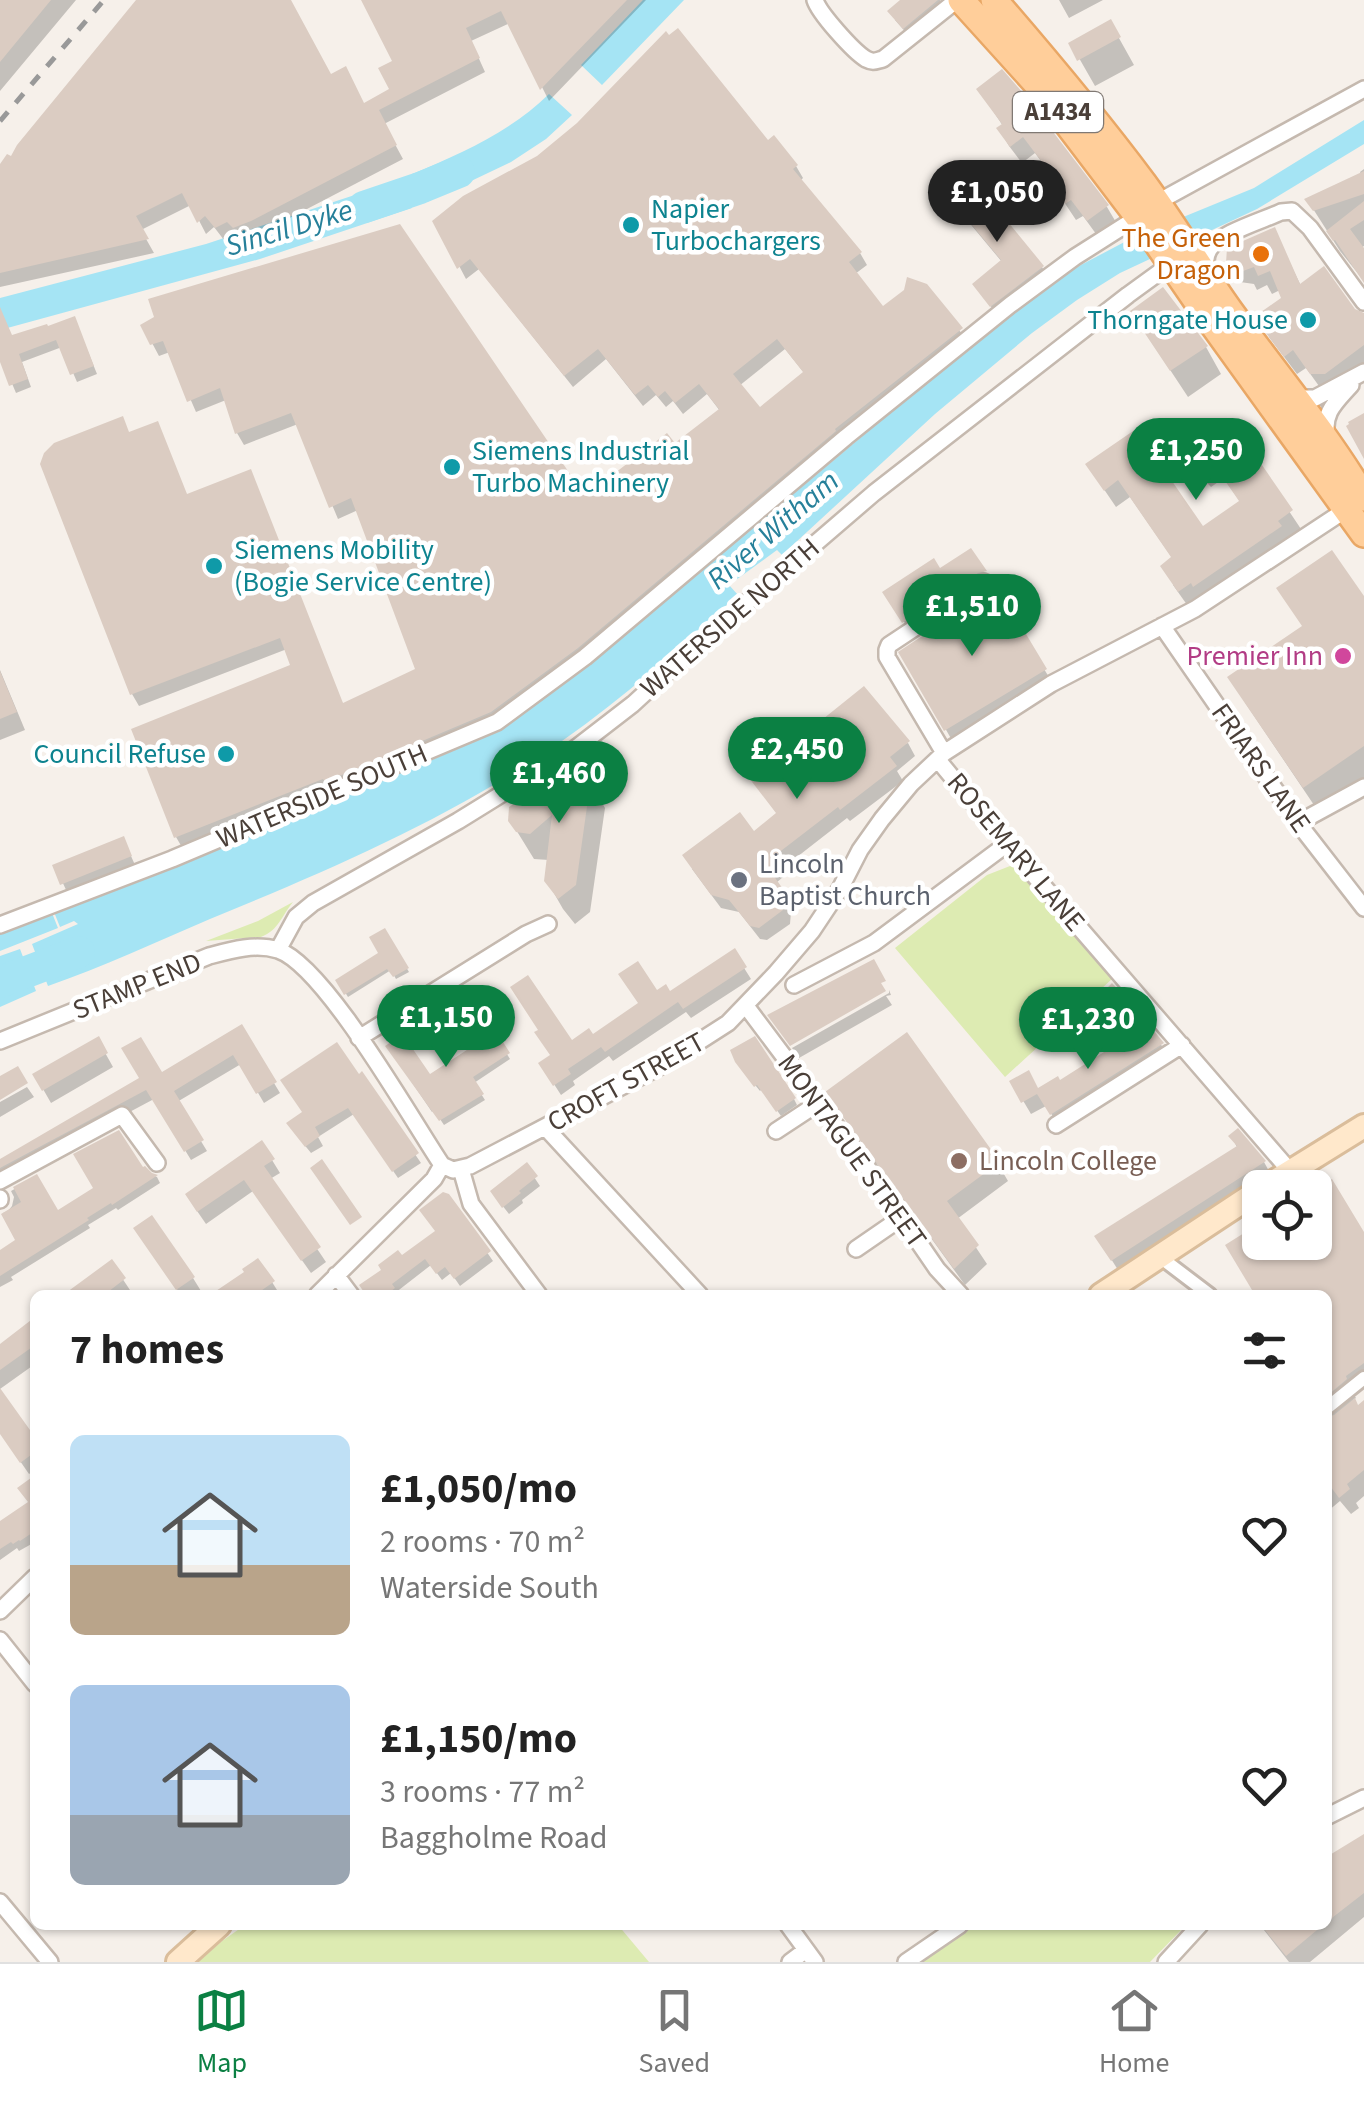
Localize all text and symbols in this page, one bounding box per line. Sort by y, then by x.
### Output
road number: A1434 [1013,92,1103,132]
pin: £1,050 [916,160,1078,245]
text: £1,050 [950,169,1044,215]
water label: Sincil Dyke [220,188,358,268]
place label: Napier Turbochargers [651,189,821,261]
marker: Napier Turbochargers [620,214,642,236]
place label: The Green Dragon [1121,218,1241,290]
marker: The Green Dragon [1250,243,1272,265]
place label: Thorngate House [1087,300,1288,340]
marker: Thorngate House [1297,309,1319,331]
pin: £1,250 [1115,418,1277,503]
text: £1,250 [1149,427,1243,473]
place label: Siemens Industrial Turbo Machinery [472,431,689,503]
marker: Siemens Industrial Turbo Machinery [441,456,463,478]
water label: River Witham [697,460,849,600]
street label: WATERSIDE NORTH [631,529,829,707]
place label: Siemens Mobility (Bogie Service Centre) [234,530,492,602]
marker: Siemens Mobility (Bogie Service Centre) [203,555,225,577]
pin: £1,510 [891,574,1053,659]
text: £1,510 [925,583,1019,629]
place label: Premier Inn [1187,636,1323,676]
marker: Premier Inn [1332,645,1354,667]
street label: FRIARS LANE [1202,695,1320,841]
pin: £2,450 [716,717,878,802]
text: £2,450 [750,726,844,772]
street label: WATERSIDE SOUTH [210,733,434,859]
place label: Council Refuse [33,734,206,774]
pin: £1,460 [478,741,640,826]
marker: Council Refuse [215,743,237,765]
text: £1,460 [512,750,606,796]
street label: ROSEMARY LANE [938,764,1094,940]
place label: Lincoln Baptist Church [759,844,931,916]
marker: Lincoln Baptist Church [728,869,750,891]
street label: STAMP END [67,942,207,1030]
pin: £1,150 [365,985,527,1070]
pin: £1,230 [1007,987,1169,1072]
text: £1,150 [399,994,493,1040]
text: £1,230 [1041,996,1135,1042]
street label: CROFT STREET [540,1022,712,1142]
street label: MONTAGUE STREET [768,1046,936,1256]
place label: Lincoln College [979,1141,1157,1181]
marker: Lincoln College [948,1150,970,1172]
map controls [1242,1170,1332,1260]
button: locate [1242,1170,1332,1260]
text: 7 homes [70,1320,224,1380]
icon: filters [1237,1323,1292,1378]
text: £1,050/mo [380,1459,577,1519]
icon: home [150,1475,270,1595]
icon: heart [1237,1508,1292,1563]
text: 2 rooms · 70 m² [380,1519,585,1565]
text: Waterside South [380,1565,599,1611]
text: £1,150/mo [380,1709,577,1769]
icon: home [150,1725,270,1845]
icon: heart [1237,1758,1292,1813]
text: 3 rooms · 77 m² [380,1769,585,1815]
text: Baggholme Road [380,1815,608,1861]
tab: Map [194,1983,249,2083]
tab: Saved [638,1983,710,2083]
tab: Home [1099,1983,1169,2083]

